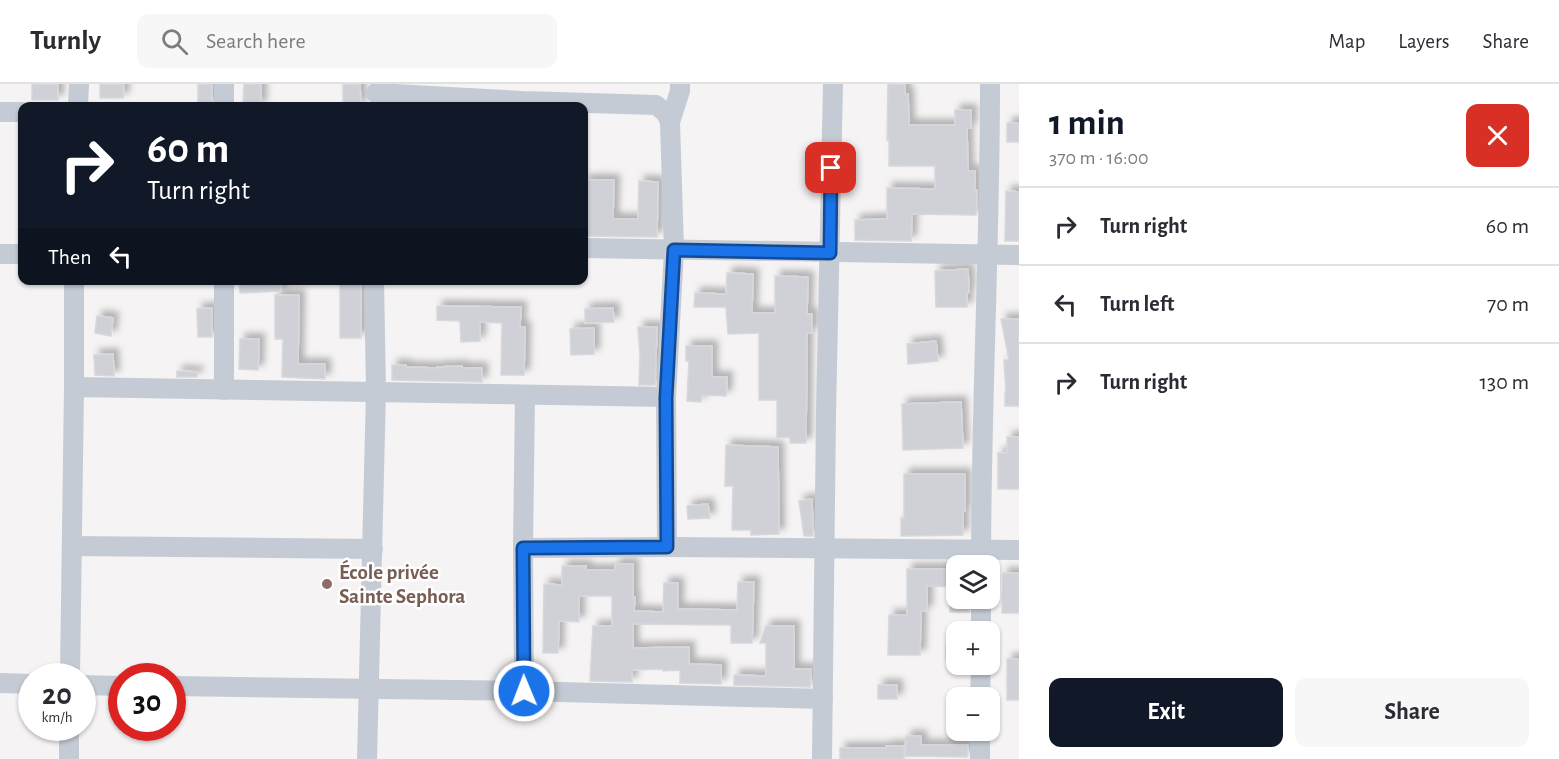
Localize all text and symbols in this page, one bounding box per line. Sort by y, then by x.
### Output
search box [137,14,557,68]
icon: search [158,25,191,58]
text: Turnly [30,27,101,55]
text: Search here [206,30,306,52]
text: Map [1329,31,1365,52]
text: Layers [1398,31,1449,52]
text: Share [1482,31,1529,52]
button: close [1466,104,1529,167]
text: 1 min [1049,105,1125,141]
icon: right [48,126,126,204]
text: 60 m [147,128,229,170]
pin [805,142,856,193]
text: 370 m · 16:00 [1049,148,1149,168]
icon: arrive [814,151,847,184]
text: Turn right [147,177,250,204]
icon: right [1049,210,1082,243]
text: Turn right [1100,215,1187,237]
text: 60 m [1486,215,1529,237]
icon: left [104,240,137,273]
text: Then [48,246,92,268]
icon: left [1049,288,1082,321]
text: Turn left [1100,293,1174,315]
text: 70 m [1487,293,1529,315]
icon: right [1049,366,1082,399]
text: Turn right [1100,371,1187,393]
text: 130 m [1480,371,1529,393]
map controls [946,555,1000,741]
button: layers [946,555,1000,609]
place label: École privée Sainte Sephora [339,559,465,607]
marker: École privée Sainte Sephora [320,577,334,591]
button: + [946,621,1000,675]
position arrow [492,659,556,723]
speed limit sign: 30 [108,663,186,741]
button: Exit [1049,678,1283,747]
button: Share [1295,678,1529,747]
text: 20 [42,680,72,710]
button: − [946,687,1000,741]
text: km/h [42,710,72,725]

